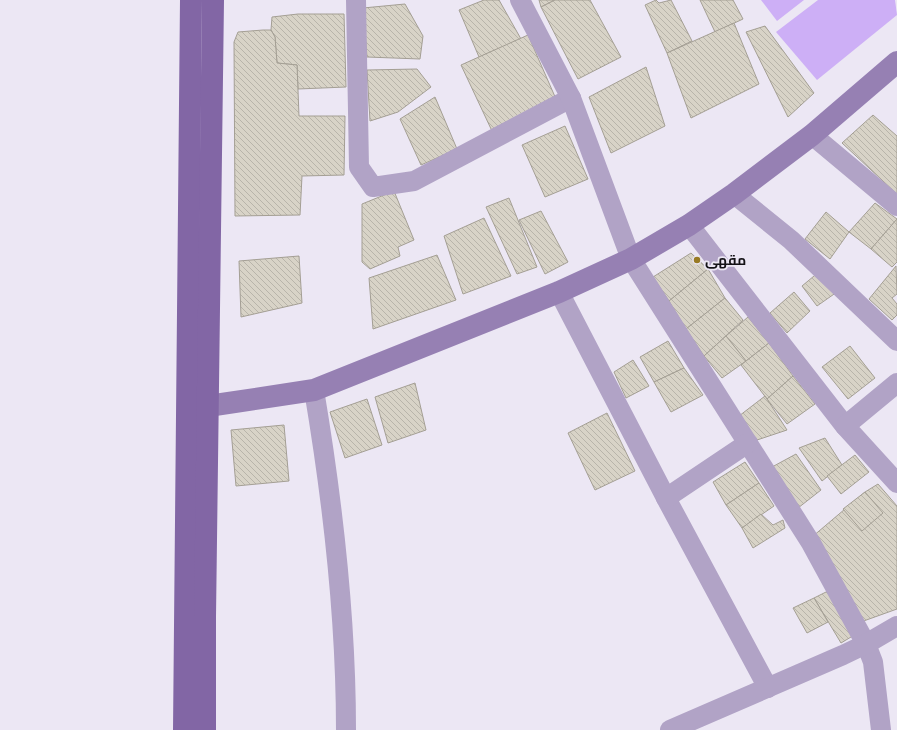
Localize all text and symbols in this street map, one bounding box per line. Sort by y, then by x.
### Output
place label: مقهى [705,252,746,269]
marker: مقهى [692,255,702,265]

